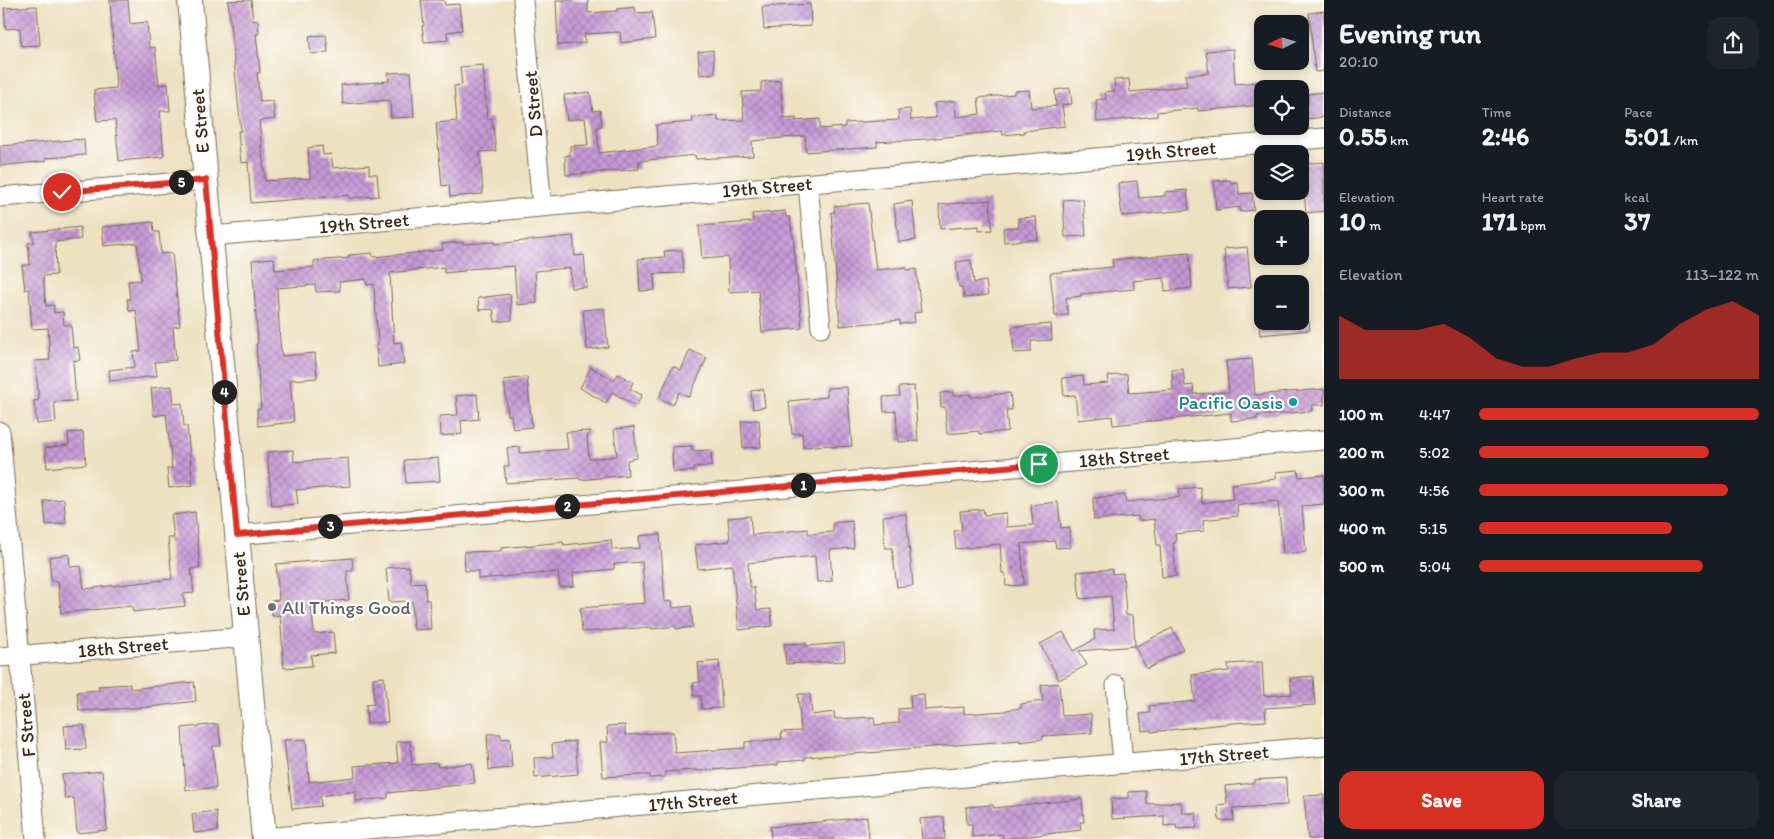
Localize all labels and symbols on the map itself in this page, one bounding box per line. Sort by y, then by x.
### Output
north arrow [1254,15,1309,70]
street label: D Street [519,70,547,138]
street label: E Street [186,88,214,154]
street label: 19th Street [1125,136,1217,166]
pin: 5 [168,170,194,194]
pin [41,171,83,213]
street label: 19th Street [721,172,813,202]
street label: 19th Street [318,208,410,238]
pin: 4 [212,380,236,404]
place label: Pacific Oasis [1179,391,1283,414]
marker: Pacific Oasis [1287,396,1299,408]
street label: 18th Street [1078,442,1170,472]
pin [1018,443,1060,485]
pin: 1 [790,472,816,498]
pin: 2 [554,494,580,518]
pin: 3 [318,514,342,538]
street label: E Street [227,551,255,617]
place label: All Things Good [282,596,411,619]
marker: All Things Good [266,601,278,613]
street label: 18th Street [77,632,169,662]
street label: F Street [12,692,40,758]
street label: 17th Street [1178,740,1270,770]
street label: 17th Street [647,786,739,816]

